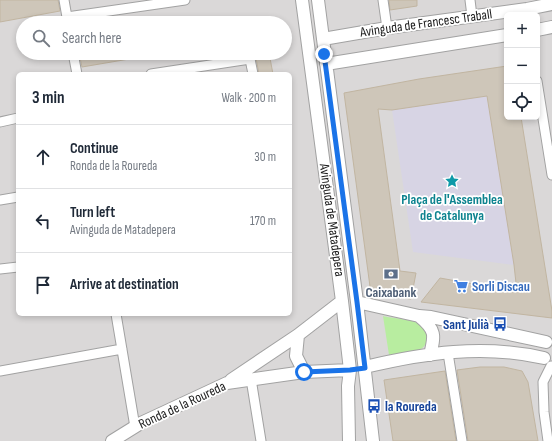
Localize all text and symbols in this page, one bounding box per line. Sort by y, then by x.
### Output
street label: Avinguda de Francesc Traball [358,5,493,41]
map controls [504,12,540,120]
button: + [504,12,540,48]
search box [16,16,292,60]
icon: search [30,27,52,49]
text: Search here [62,29,122,48]
route end [315,45,333,63]
button: − [504,48,540,84]
button: locate [504,84,540,120]
text: 3 min [32,88,65,108]
text: Walk · 200 m [221,90,276,106]
text: Continue [70,139,119,158]
icon: ahead [32,146,54,168]
text: 30 m [254,149,276,165]
text: Ronda de la Roureda [70,158,157,174]
street label: Avinguda de Matadepera [316,161,348,278]
place icon: Plaça de l'Assemblea de Catalunya [444,173,460,189]
place label: Plaça de l'Assemblea de Catalunya [401,191,503,224]
text: Turn left [70,203,115,222]
icon: left [32,210,54,232]
text: 170 m [250,213,276,229]
text: Avinguda de Matadepera [70,222,176,238]
bank icon: Caixabank [383,266,399,282]
icon: arrive [32,274,54,296]
text: Arrive at destination [70,275,179,294]
supermarket icon: Sorli Discau [453,278,469,294]
place label: Sorli Discau [472,278,530,295]
place label: Caixabank [366,284,417,301]
place label: Sant Julià [443,316,489,333]
bus stop icon: Sant Julià [492,316,508,332]
route start [295,363,313,381]
street label: Ronda de la Roureda [136,377,228,433]
bus stop icon: la Roureda [366,398,382,414]
place label: la Roureda [385,398,437,415]

